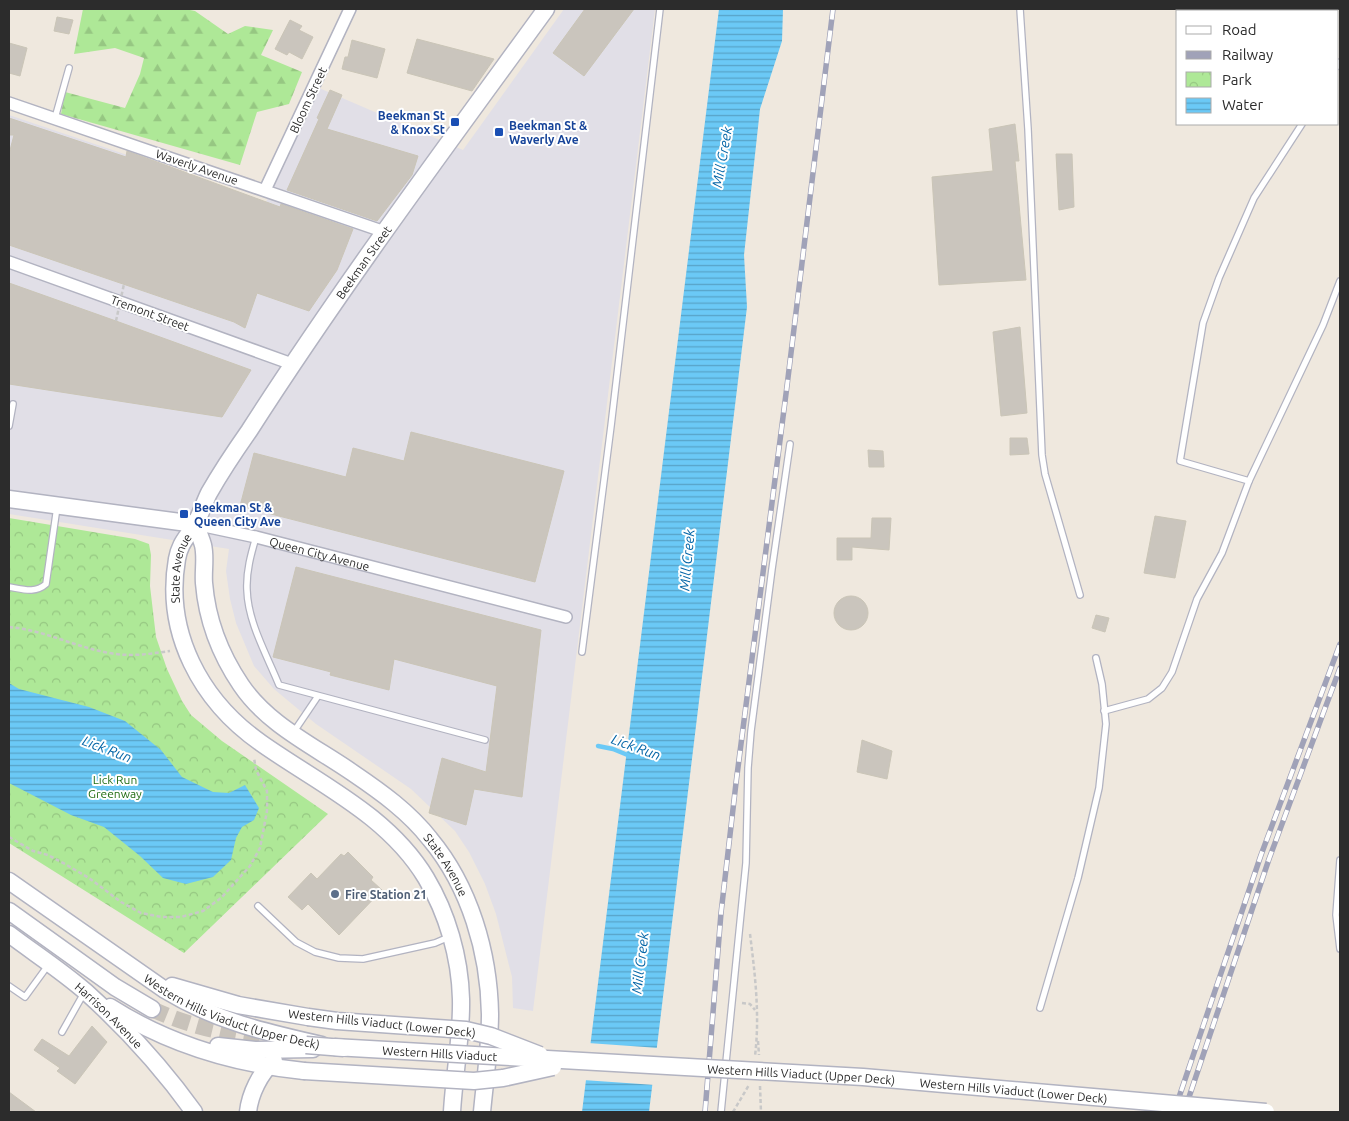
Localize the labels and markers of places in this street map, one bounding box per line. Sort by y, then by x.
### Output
place label: Beekman St & Knox St [378,109,445,136]
marker: Beekman St & Knox St [449,116,461,128]
place label: Beekman St & Waverly Ave [509,119,588,146]
marker: Beekman St & Waverly Ave [493,126,505,138]
place label: Beekman St & Queen City Ave [194,501,281,528]
marker: Beekman St & Queen City Ave [178,508,190,520]
marker: Fire Station 21 [329,888,341,900]
place label: Fire Station 21 [345,888,427,901]

